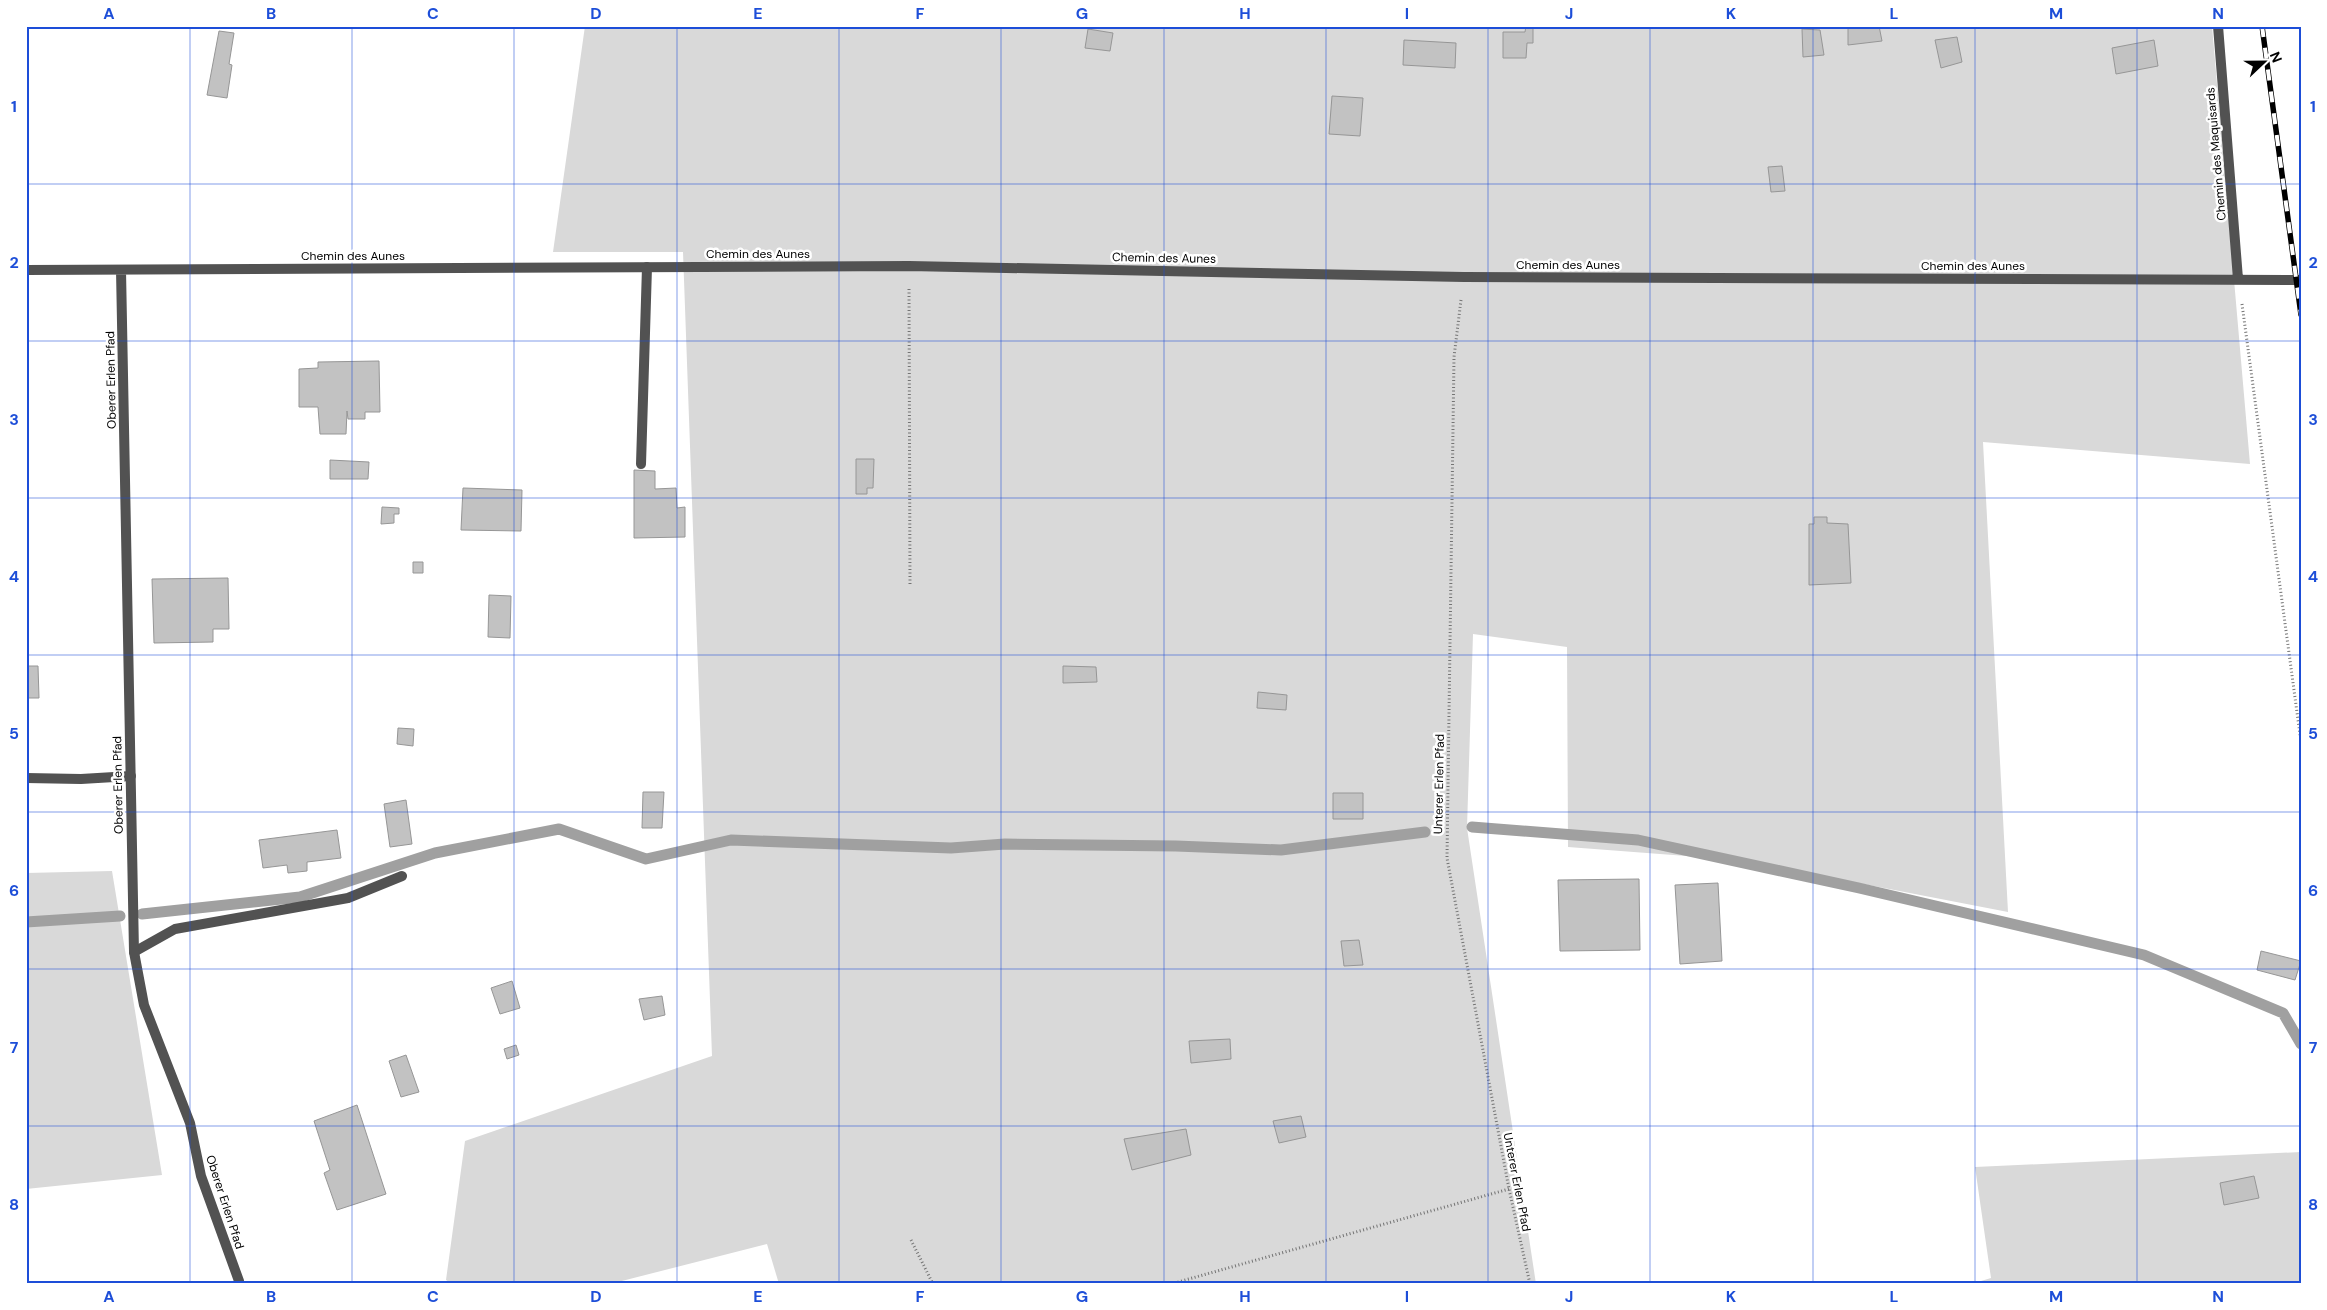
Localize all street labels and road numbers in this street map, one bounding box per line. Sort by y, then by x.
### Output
street label: Chemin des Maquisards [2202,87,2230,221]
street label: Chemin des Aunes [706,246,810,262]
street label: Chemin des Aunes [301,248,405,264]
street label: Chemin des Aunes [1112,249,1216,267]
street label: Chemin des Aunes [1516,257,1620,273]
street label: Chemin des Aunes [1921,258,2025,274]
street label: Oberer Erlen Pfad [102,331,120,429]
street label: Unterer Erlen Pfad [1430,734,1448,834]
street label: Oberer Erlen Pfad [109,736,127,834]
street label: Unterer Erlen Pfad [1500,1131,1534,1233]
street label: Oberer Erlen Pfad [202,1153,248,1251]

